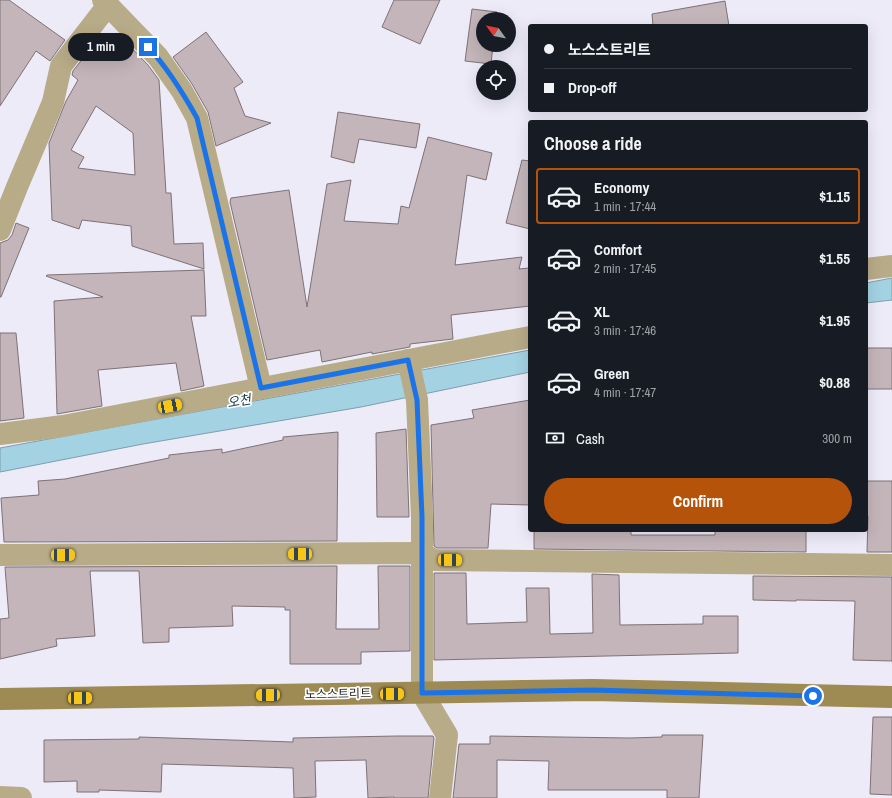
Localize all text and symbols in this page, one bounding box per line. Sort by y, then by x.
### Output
north arrow [476,12,516,52]
map controls [476,12,516,100]
callout: 1 min [68,33,134,61]
text: 1 min [87,38,115,55]
route end [139,38,157,56]
text: 노스스트리트 [568,39,651,60]
button: locate [476,60,516,100]
text: Drop-off [568,77,617,98]
text: Choose a ride [544,131,642,156]
text: Economy [594,177,649,198]
icon: car [546,178,582,214]
text: $1.15 [819,186,850,207]
text: 1 min · 17:44 [594,198,656,215]
text: Comfort [594,239,642,260]
icon: car [546,240,582,276]
text: $1.55 [819,248,850,269]
text: 2 min · 17:45 [594,260,656,277]
text: XL [594,301,610,322]
icon: car [546,302,582,338]
text: $1.95 [819,310,850,331]
text: 3 min · 17:46 [594,322,656,339]
text: Green [594,363,630,384]
icon: car [546,364,582,400]
text: $0.88 [819,372,850,393]
text: 4 min · 17:47 [594,384,656,401]
water label: 오천 [226,390,253,411]
car [157,398,183,414]
icon: cash [544,427,566,449]
text: Cash [576,428,605,449]
text: 300 m [822,430,852,447]
button: Confirm [544,478,852,524]
car [288,548,312,560]
car [51,549,75,561]
car [438,554,462,566]
street label: 노스스트리트 [305,685,371,703]
route start [804,687,822,705]
car [380,688,404,700]
car [256,689,280,701]
car [68,692,92,704]

